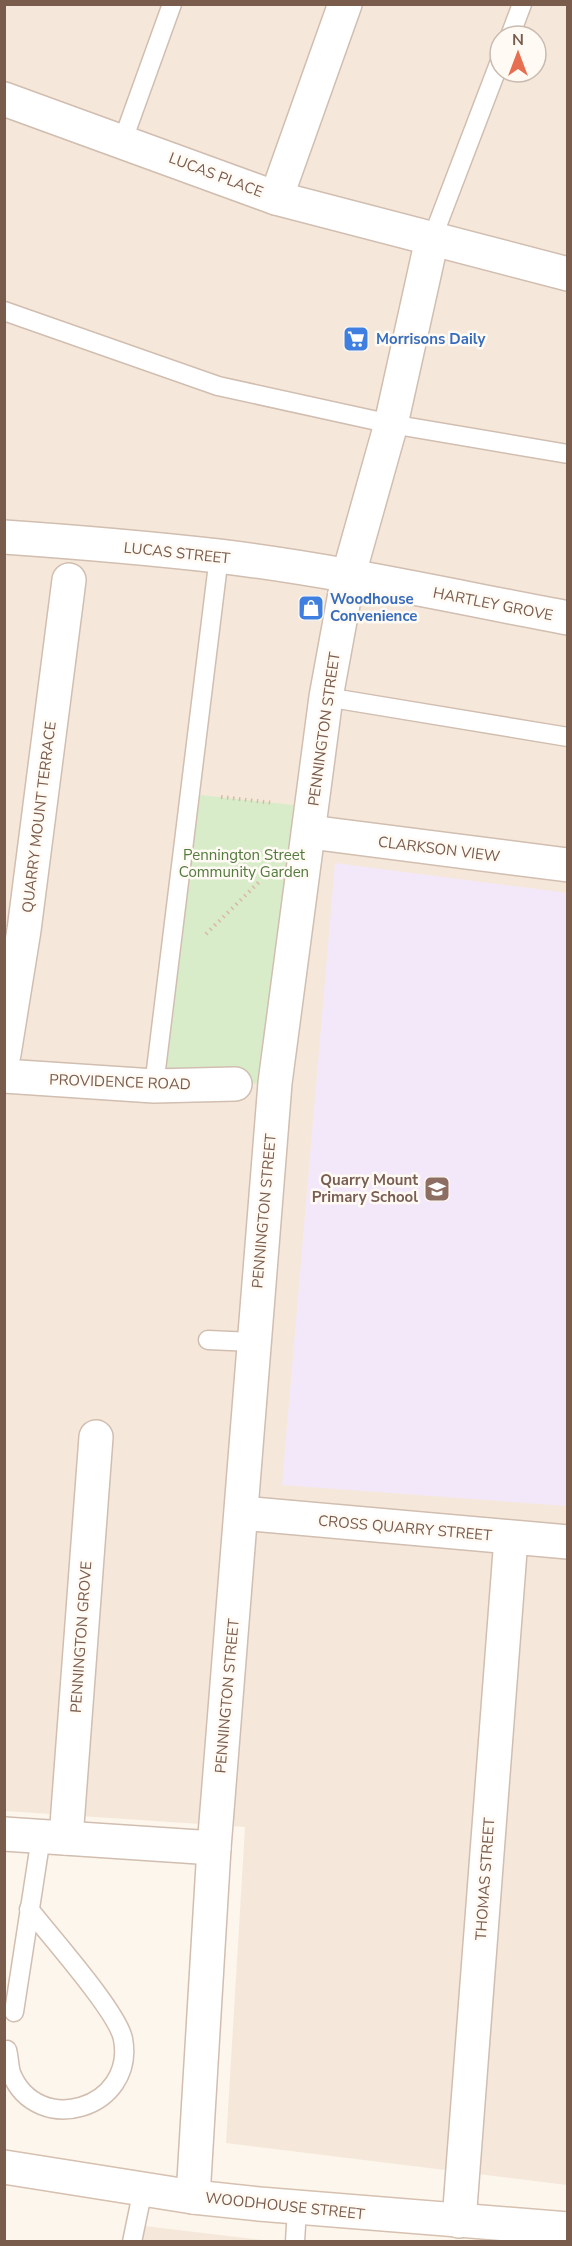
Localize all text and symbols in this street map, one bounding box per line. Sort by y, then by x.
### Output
north arrow [488,24,548,84]
text: N [512,29,524,51]
street label: LUCAS PLACE [166,148,266,202]
supermarket icon: Morrisons Daily [341,324,371,354]
place label: Morrisons Daily [376,329,485,349]
street label: LUCAS STREET [123,537,231,569]
street label: HARTLEY GROVE [431,583,555,625]
place label: Woodhouse Convenience [330,589,417,626]
shop icon: Woodhouse Convenience [296,593,326,623]
street label: PENNINGTON STREET [303,651,345,807]
street label: QUARRY MOUNT TERRACE [17,720,61,914]
street label: CLARKSON VIEW [377,832,502,866]
park label: Pennington Street Community Garden [179,845,309,882]
street label: PROVIDENCE ROAD [49,1070,191,1094]
street label: PENNINGTON STREET [247,1133,281,1289]
place label: Quarry Mount Primary School [312,1170,418,1207]
school or university icon: Quarry Mount Primary School [422,1174,452,1204]
street label: CROSS QUARRY STREET [317,1510,493,1546]
street label: PENNINGTON GROVE [66,1560,96,1714]
street label: PENNINGTON STREET [210,1618,244,1774]
street label: THOMAS STREET [471,1817,499,1941]
street label: WOODHOUSE STREET [204,2188,366,2224]

